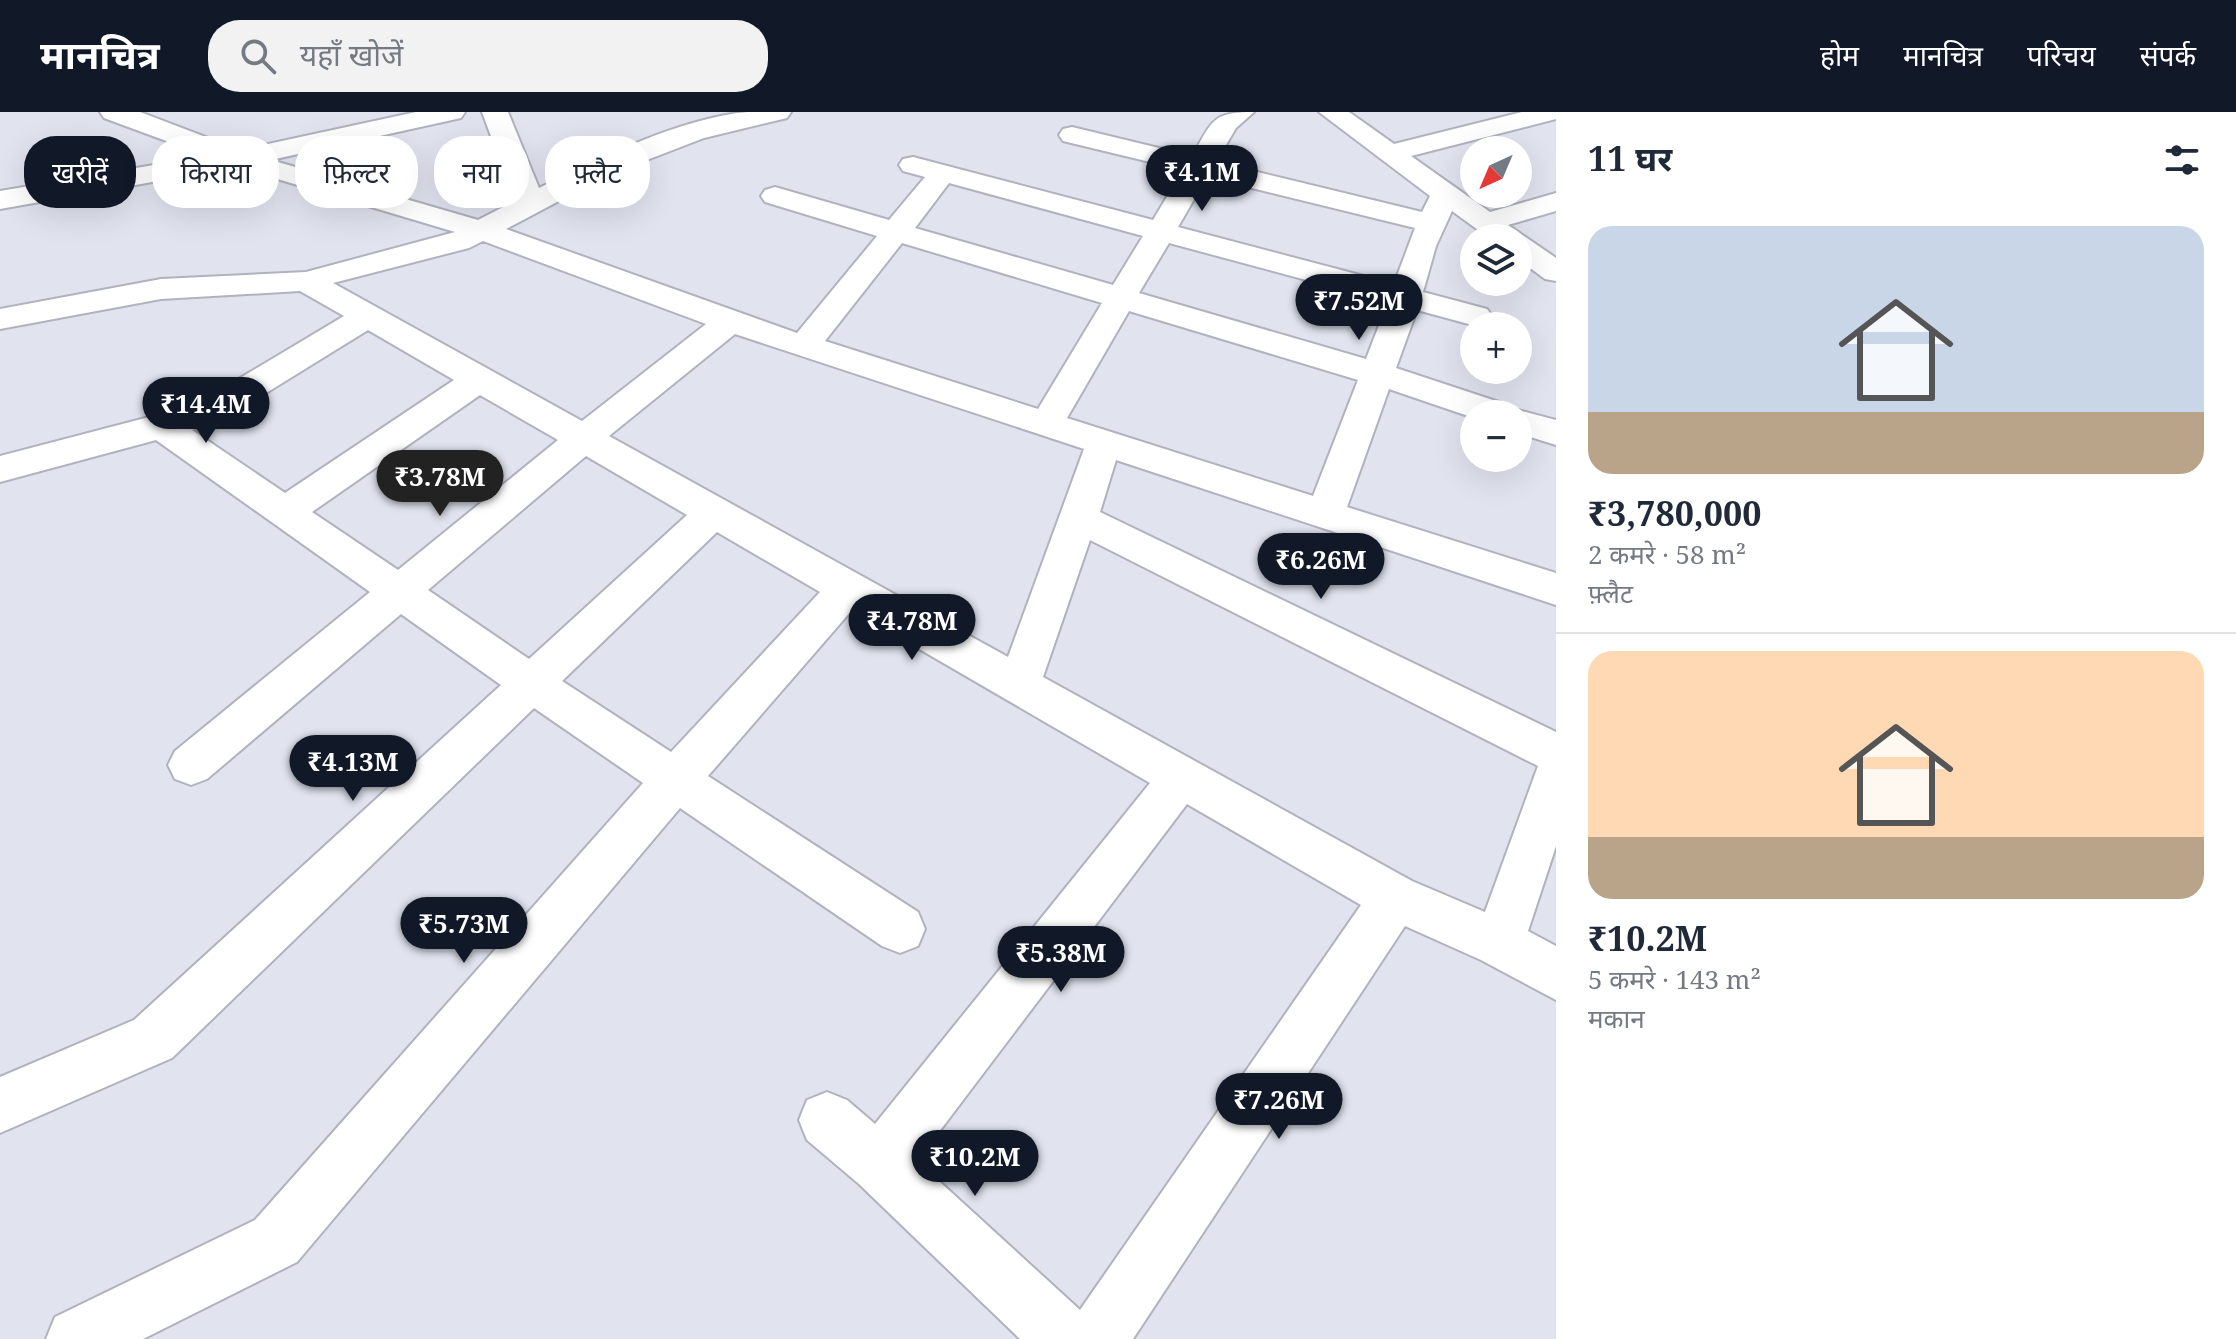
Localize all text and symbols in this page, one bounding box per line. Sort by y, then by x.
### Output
search box [208,20,768,92]
text: मानचित्र [40,28,160,80]
icon: search [236,34,280,78]
text: यहाँ खोजें [300,34,403,75]
text: होम [1820,36,1859,74]
text: मानचित्र [1903,36,1983,74]
text: परिचय [2027,36,2096,74]
text: संपर्क [2140,36,2196,74]
text: 11 घर [1588,135,1672,181]
chip: खरीदें [24,136,136,208]
chip: किराया [152,136,279,208]
chip: फ़िल्टर [295,136,418,208]
chip: नया [434,136,529,208]
chip: फ़्लैट [545,136,650,208]
north arrow [1460,136,1532,208]
map controls [1460,136,1532,472]
icon: filters [2160,138,2204,182]
pin: ₹4.1M [1146,145,1258,213]
text: ₹4.1M [1164,153,1240,189]
button: layers [1460,224,1532,296]
pin: ₹7.52M [1294,274,1424,342]
icon: home [1824,278,1968,422]
text: ₹7.52M [1313,282,1405,318]
button: + [1460,312,1532,384]
pin: ₹14.4M [141,377,271,445]
text: ₹14.4M [160,385,252,421]
button: − [1460,400,1532,472]
pin: ₹3.78M [375,450,505,518]
text: ₹3.78M [394,458,486,494]
text: ₹3,780,000 [1588,490,1761,536]
pin: ₹6.26M [1256,533,1386,601]
text: 2 कमरे · 58 m² [1588,536,1746,572]
text: ₹6.26M [1275,541,1367,577]
text: फ़्लैट [1588,575,1633,611]
pin: ₹4.78M [847,594,977,662]
text: ₹4.78M [866,602,958,638]
icon: home [1824,703,1968,847]
pin: ₹4.13M [288,735,418,803]
text: ₹4.13M [307,743,399,779]
pin: ₹5.73M [399,897,529,965]
text: ₹5.73M [418,905,510,941]
text: ₹10.2M [1588,915,1707,961]
pin: ₹5.38M [996,926,1126,994]
text: ₹5.38M [1015,934,1107,970]
text: 5 कमरे · 143 m² [1588,961,1761,997]
text: मकान [1588,1000,1645,1036]
pin: ₹7.26M [1214,1073,1344,1141]
text: ₹7.26M [1233,1081,1325,1117]
pin: ₹10.2M [910,1130,1040,1198]
text: ₹10.2M [929,1138,1021,1174]

